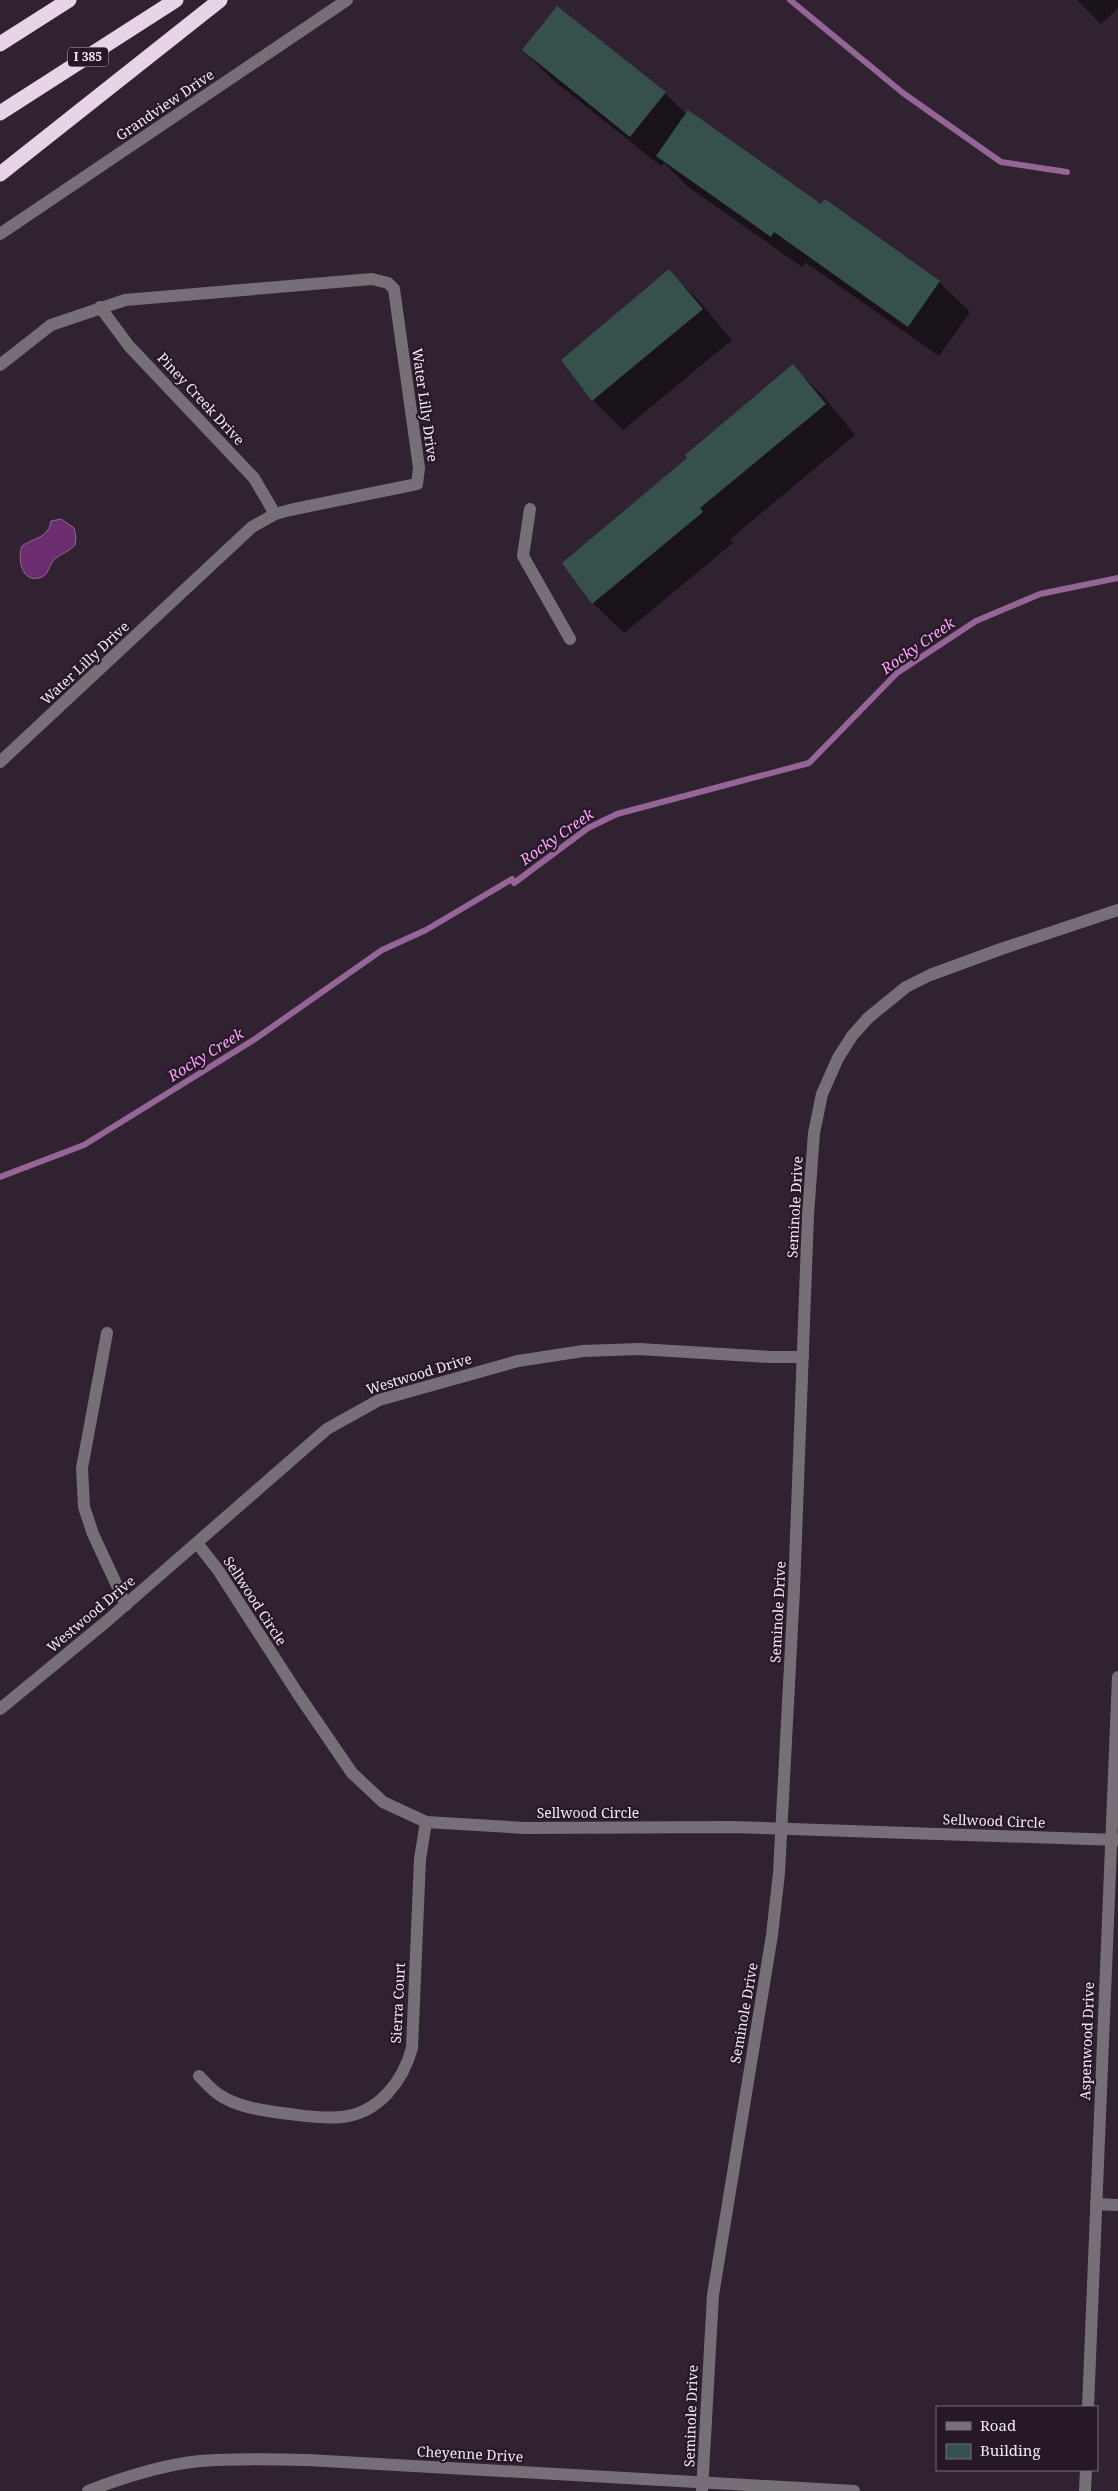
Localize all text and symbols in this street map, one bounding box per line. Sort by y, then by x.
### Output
road number: I 385 [68,48,108,66]
street label: Grandview Drive [112,65,217,144]
street label: Water Lilly Drive [408,347,443,463]
street label: Piney Creek Drive [154,348,249,449]
water label: Rocky Creek [876,612,959,679]
street label: Water Lilly Drive [36,617,133,709]
water label: Rocky Creek [515,803,598,870]
water label: Rocky Creek [163,1023,247,1086]
street label: Seminole Drive [782,1155,807,1259]
street label: Westwood Drive [364,1348,474,1399]
street label: Sellwood Circle [220,1553,291,1649]
street label: Seminole Drive [765,1560,790,1664]
street label: Westwood Drive [42,1571,139,1656]
street label: Sellwood Circle [537,1803,639,1822]
street label: Sellwood Circle [942,1809,1046,1832]
street label: Seminole Drive [725,1961,762,2065]
street label: Sierra Court [386,1962,409,2044]
street label: Aspenwood Drive [1075,1981,1098,2101]
street label: Seminole Drive [679,2365,702,2467]
legend [936,2406,1098,2471]
text: Road [980,2415,1016,2435]
text: Building [980,2440,1041,2460]
street label: Cheyenne Drive [416,2441,524,2466]

